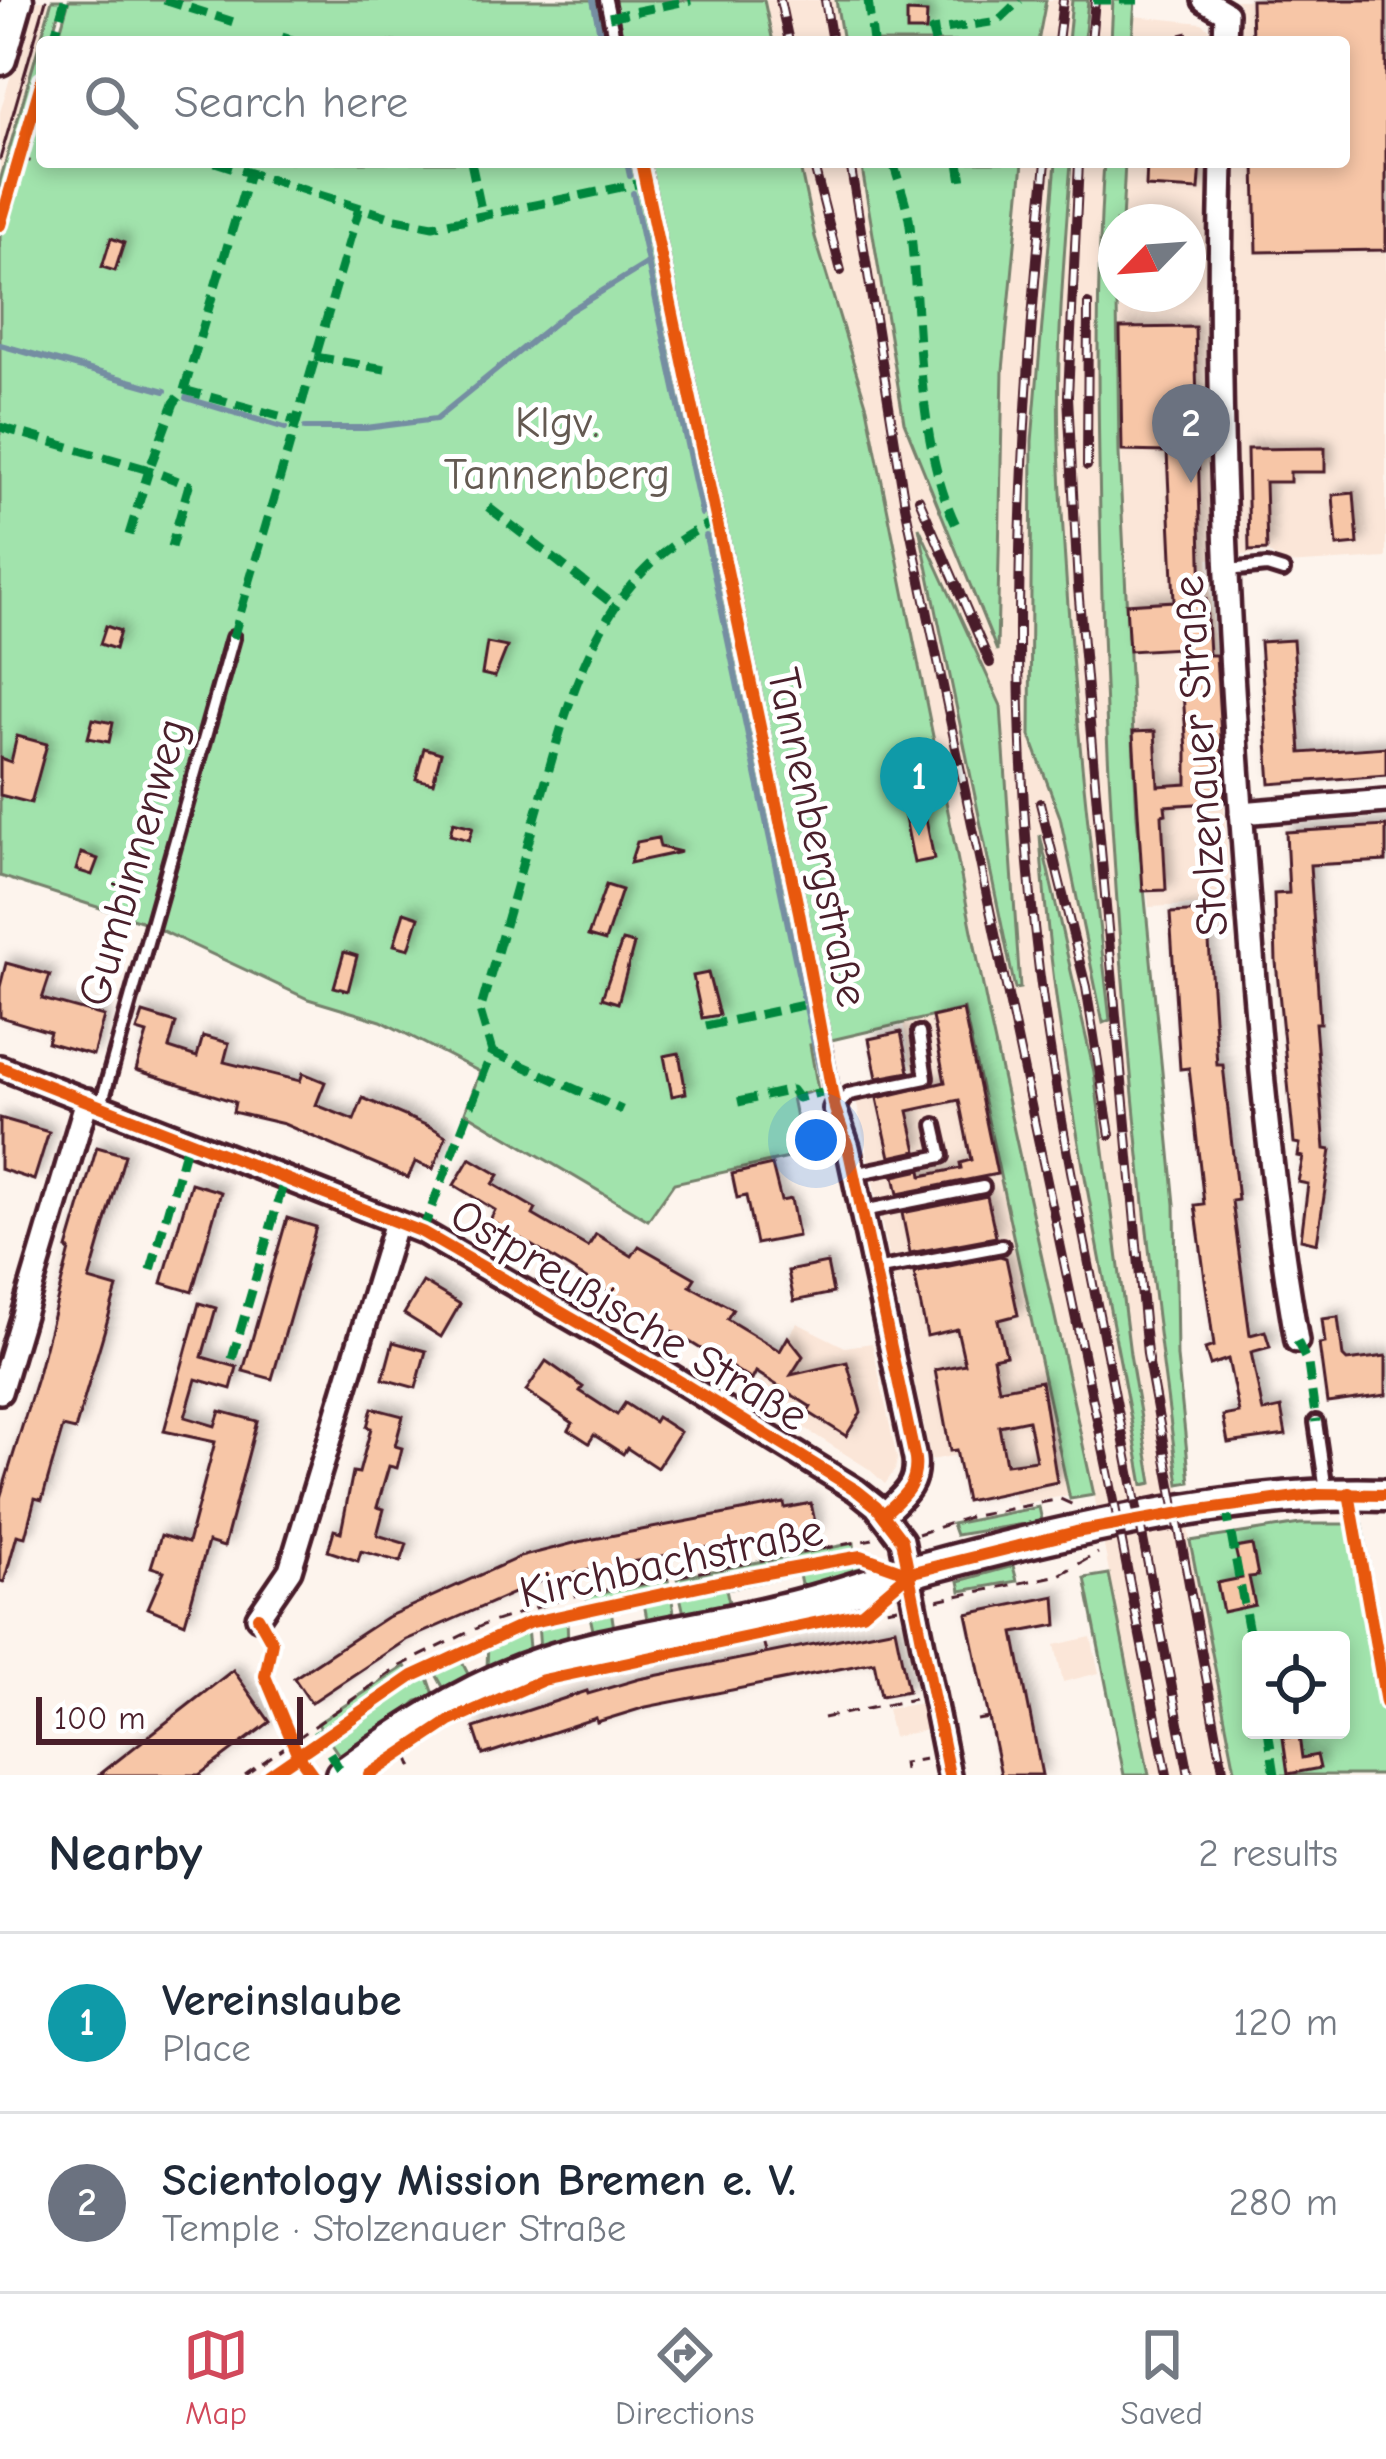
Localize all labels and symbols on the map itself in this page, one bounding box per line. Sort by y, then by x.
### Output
north arrow [1098,204,1206,312]
pin: 2 [1152,384,1230,483]
park label: Klgv. Tannenberg [444,396,670,500]
street label: Stolzenauer Straße [1161,574,1239,938]
street label: Tannenbergstraße [757,663,879,1011]
street label: Gumbinnenweg [67,713,199,1012]
pin: 1 [880,737,958,836]
your location [786,1110,846,1170]
street label: Ostpreußische Straße [442,1188,817,1442]
street label: Kirchbachstraße [515,1503,828,1619]
scale bar [36,1691,303,1744]

